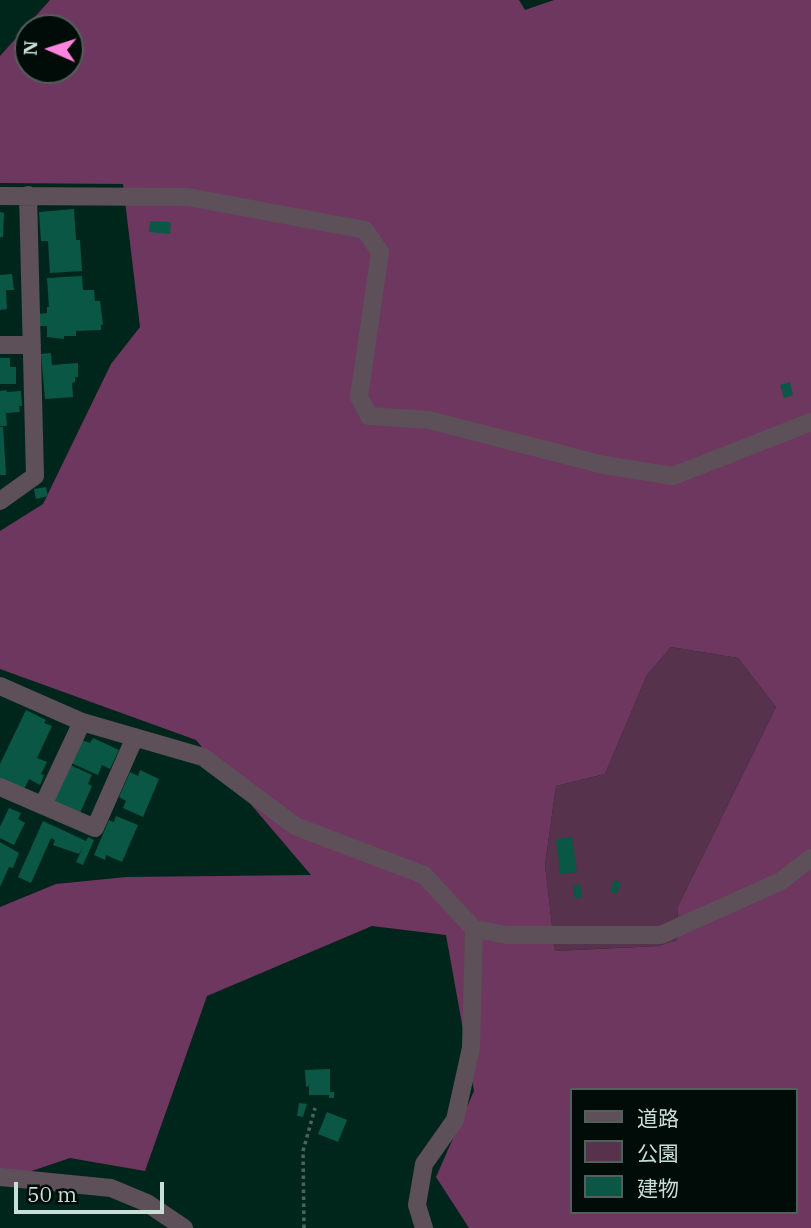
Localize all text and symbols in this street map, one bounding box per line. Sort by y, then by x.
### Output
north arrow [14,14,84,84]
text: N [18,40,42,56]
legend [570,1088,797,1214]
text: 道路 [637,1104,679,1132]
text: 公園 [637,1139,679,1167]
scale bar [18,1168,168,1212]
text: 建物 [637,1174,679,1202]
text: 50 m [27,1180,77,1208]

